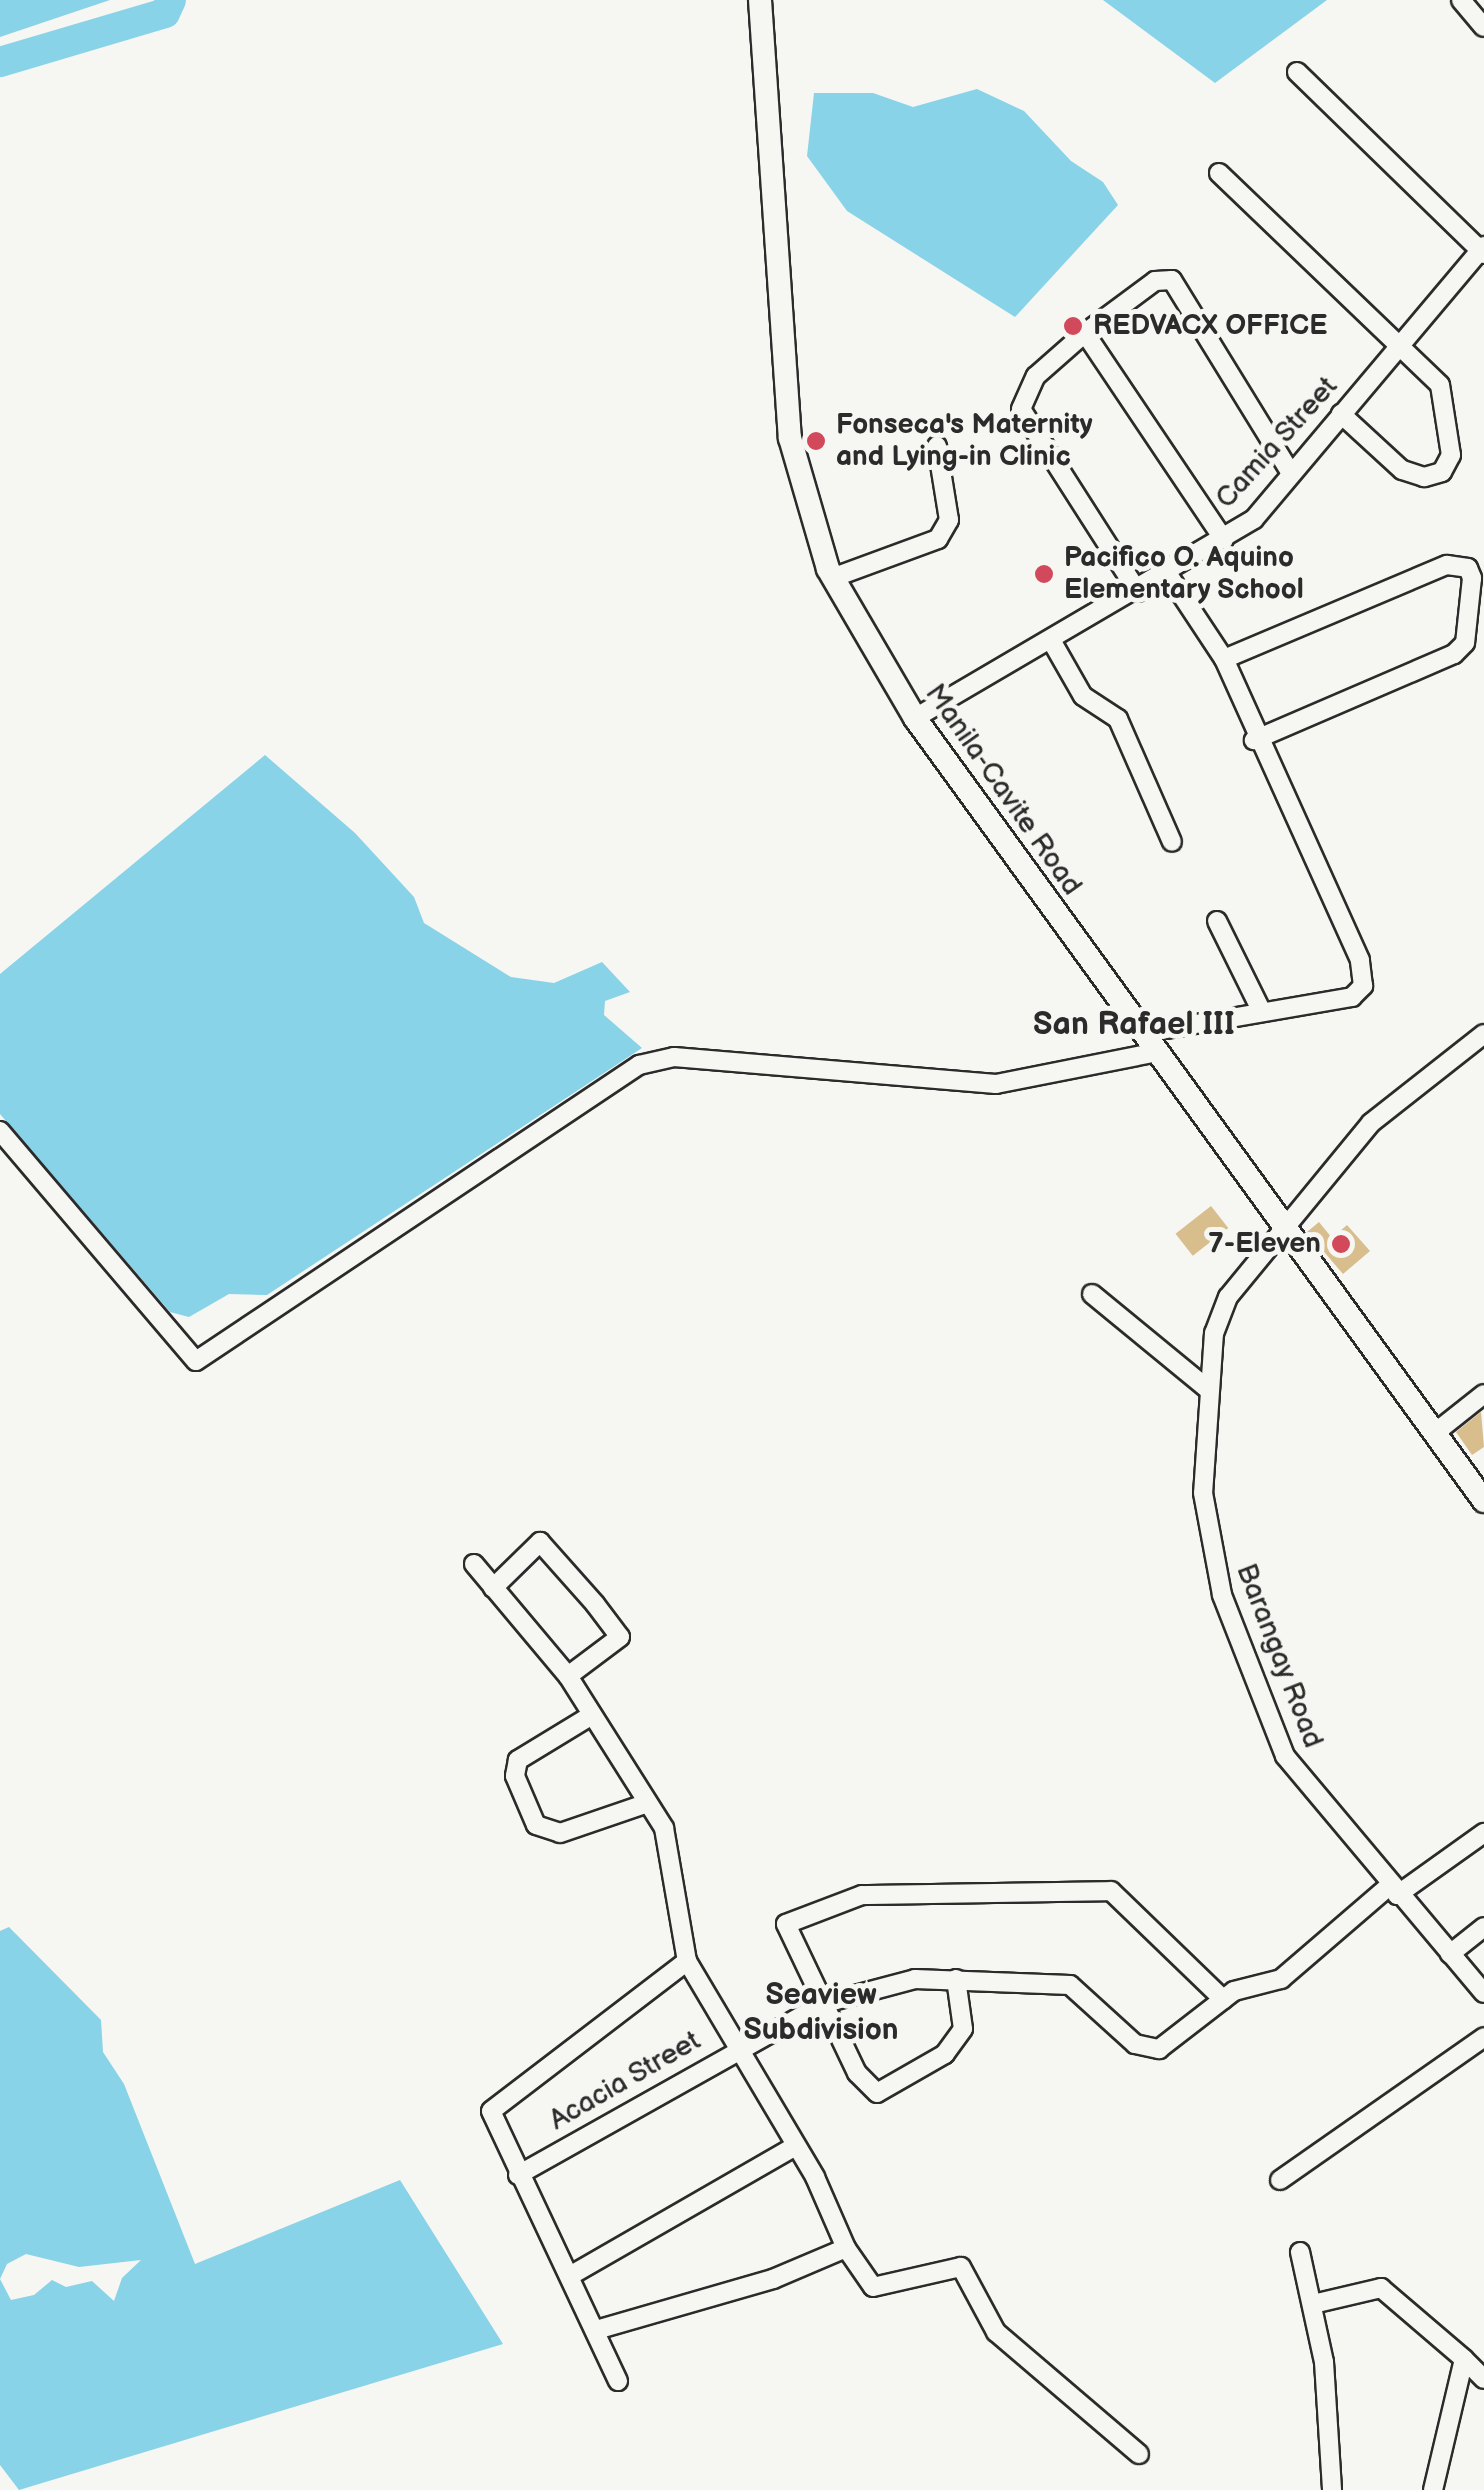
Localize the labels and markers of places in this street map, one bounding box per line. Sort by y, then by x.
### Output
place label: REDVACX OFFICE [1093,309,1327,343]
marker: REDVACX OFFICE [1062,315,1084,337]
place label: Fonseca's Maternity and Lying-in Clinic [836,408,1093,474]
marker: Fonseca's Maternity and Lying-in Clinic [805,430,827,452]
place label: Pacifico O. Aquino Elementary School [1064,541,1305,607]
marker: Pacifico O. Aquino Elementary School [1033,563,1055,585]
place label: 7-Eleven [1208,1227,1321,1261]
marker: 7-Eleven [1330,1233,1352,1255]

